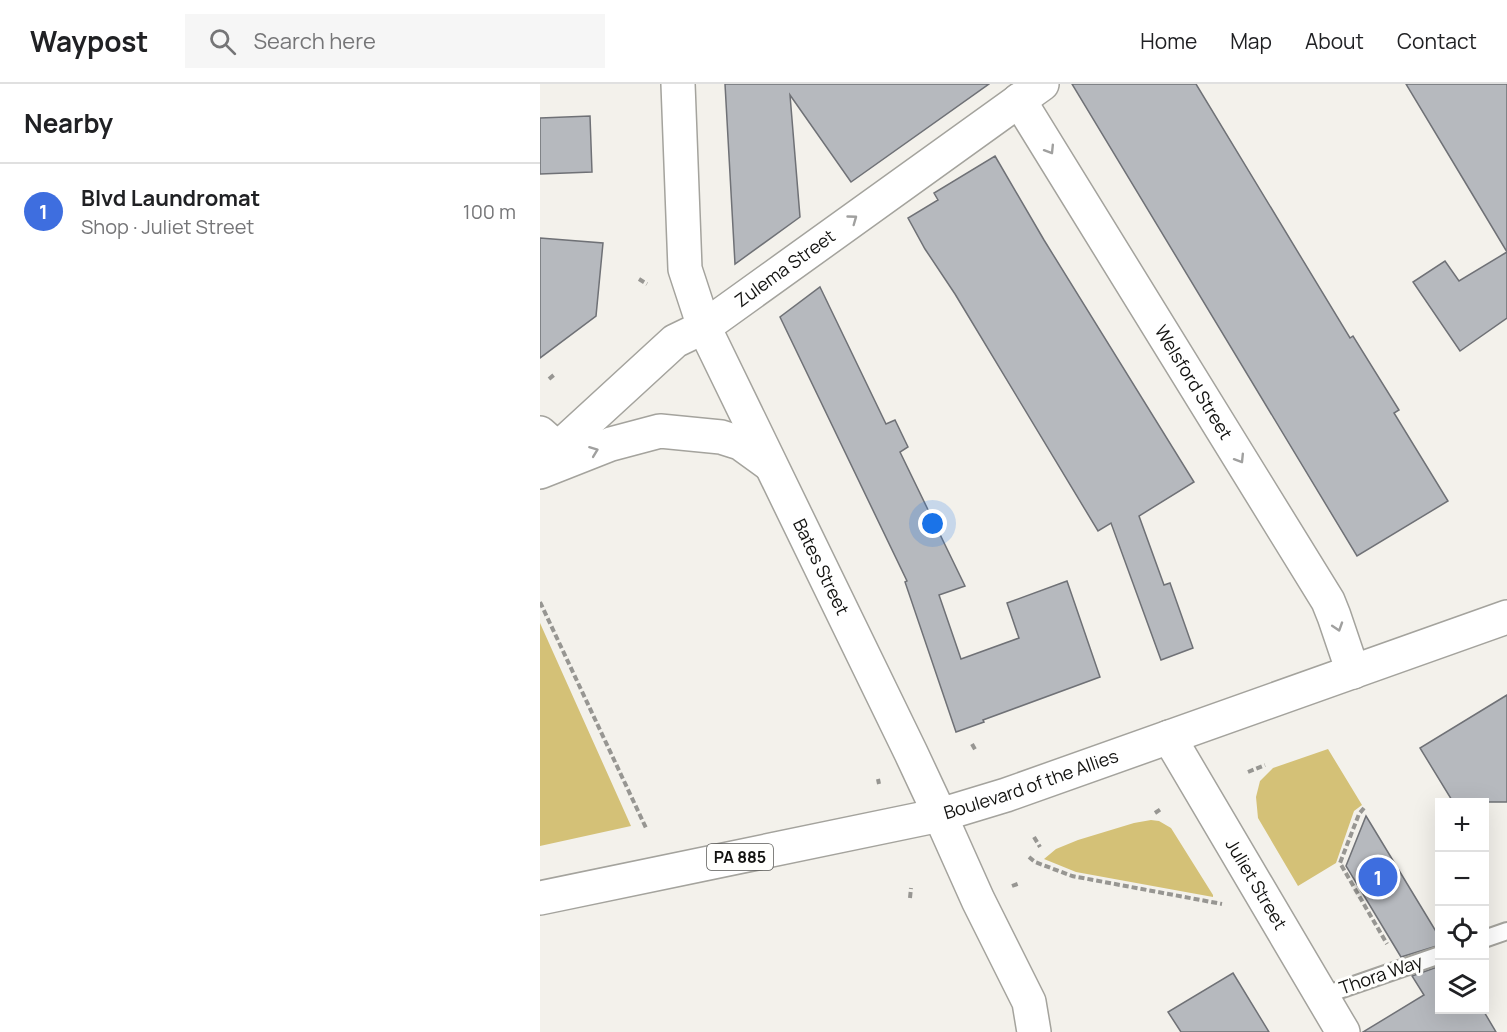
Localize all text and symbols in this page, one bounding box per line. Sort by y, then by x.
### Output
search box [185,14,605,68]
text: Waypost [30,22,149,60]
icon: search [206,25,239,58]
text: Search here [254,26,376,56]
text: Home [1140,27,1197,55]
text: Map [1230,27,1272,55]
text: About [1305,27,1364,55]
text: Contact [1397,27,1477,55]
text: Nearby [24,105,113,141]
one-way arrow [1042,144,1054,154]
text: Blvd Laundromat [81,183,260,213]
text: 1 [39,198,48,225]
text: 100 m [463,198,516,225]
text: Shop · Juliet Street [81,213,254,240]
one-way arrow [847,215,858,226]
street label: Zulema Street [730,224,840,312]
street label: Welsford Street [1150,320,1239,444]
one-way arrow [589,445,599,458]
one-way arrow [1233,453,1245,463]
your location [918,509,947,538]
street label: Bates Street [788,514,855,619]
one-way arrow [1331,621,1343,632]
street label: Boulevard of the Allies [941,743,1121,824]
map controls [1435,798,1489,1014]
button: + [1435,798,1489,852]
street label: Juliet Street [1221,834,1293,934]
road number: PA 885 [707,844,773,870]
button: − [1435,852,1489,906]
pin: 1 [1358,854,1398,900]
button: locate [1435,906,1489,960]
street label: Thora Way [1336,948,1426,1000]
button: layers [1435,960,1489,1014]

